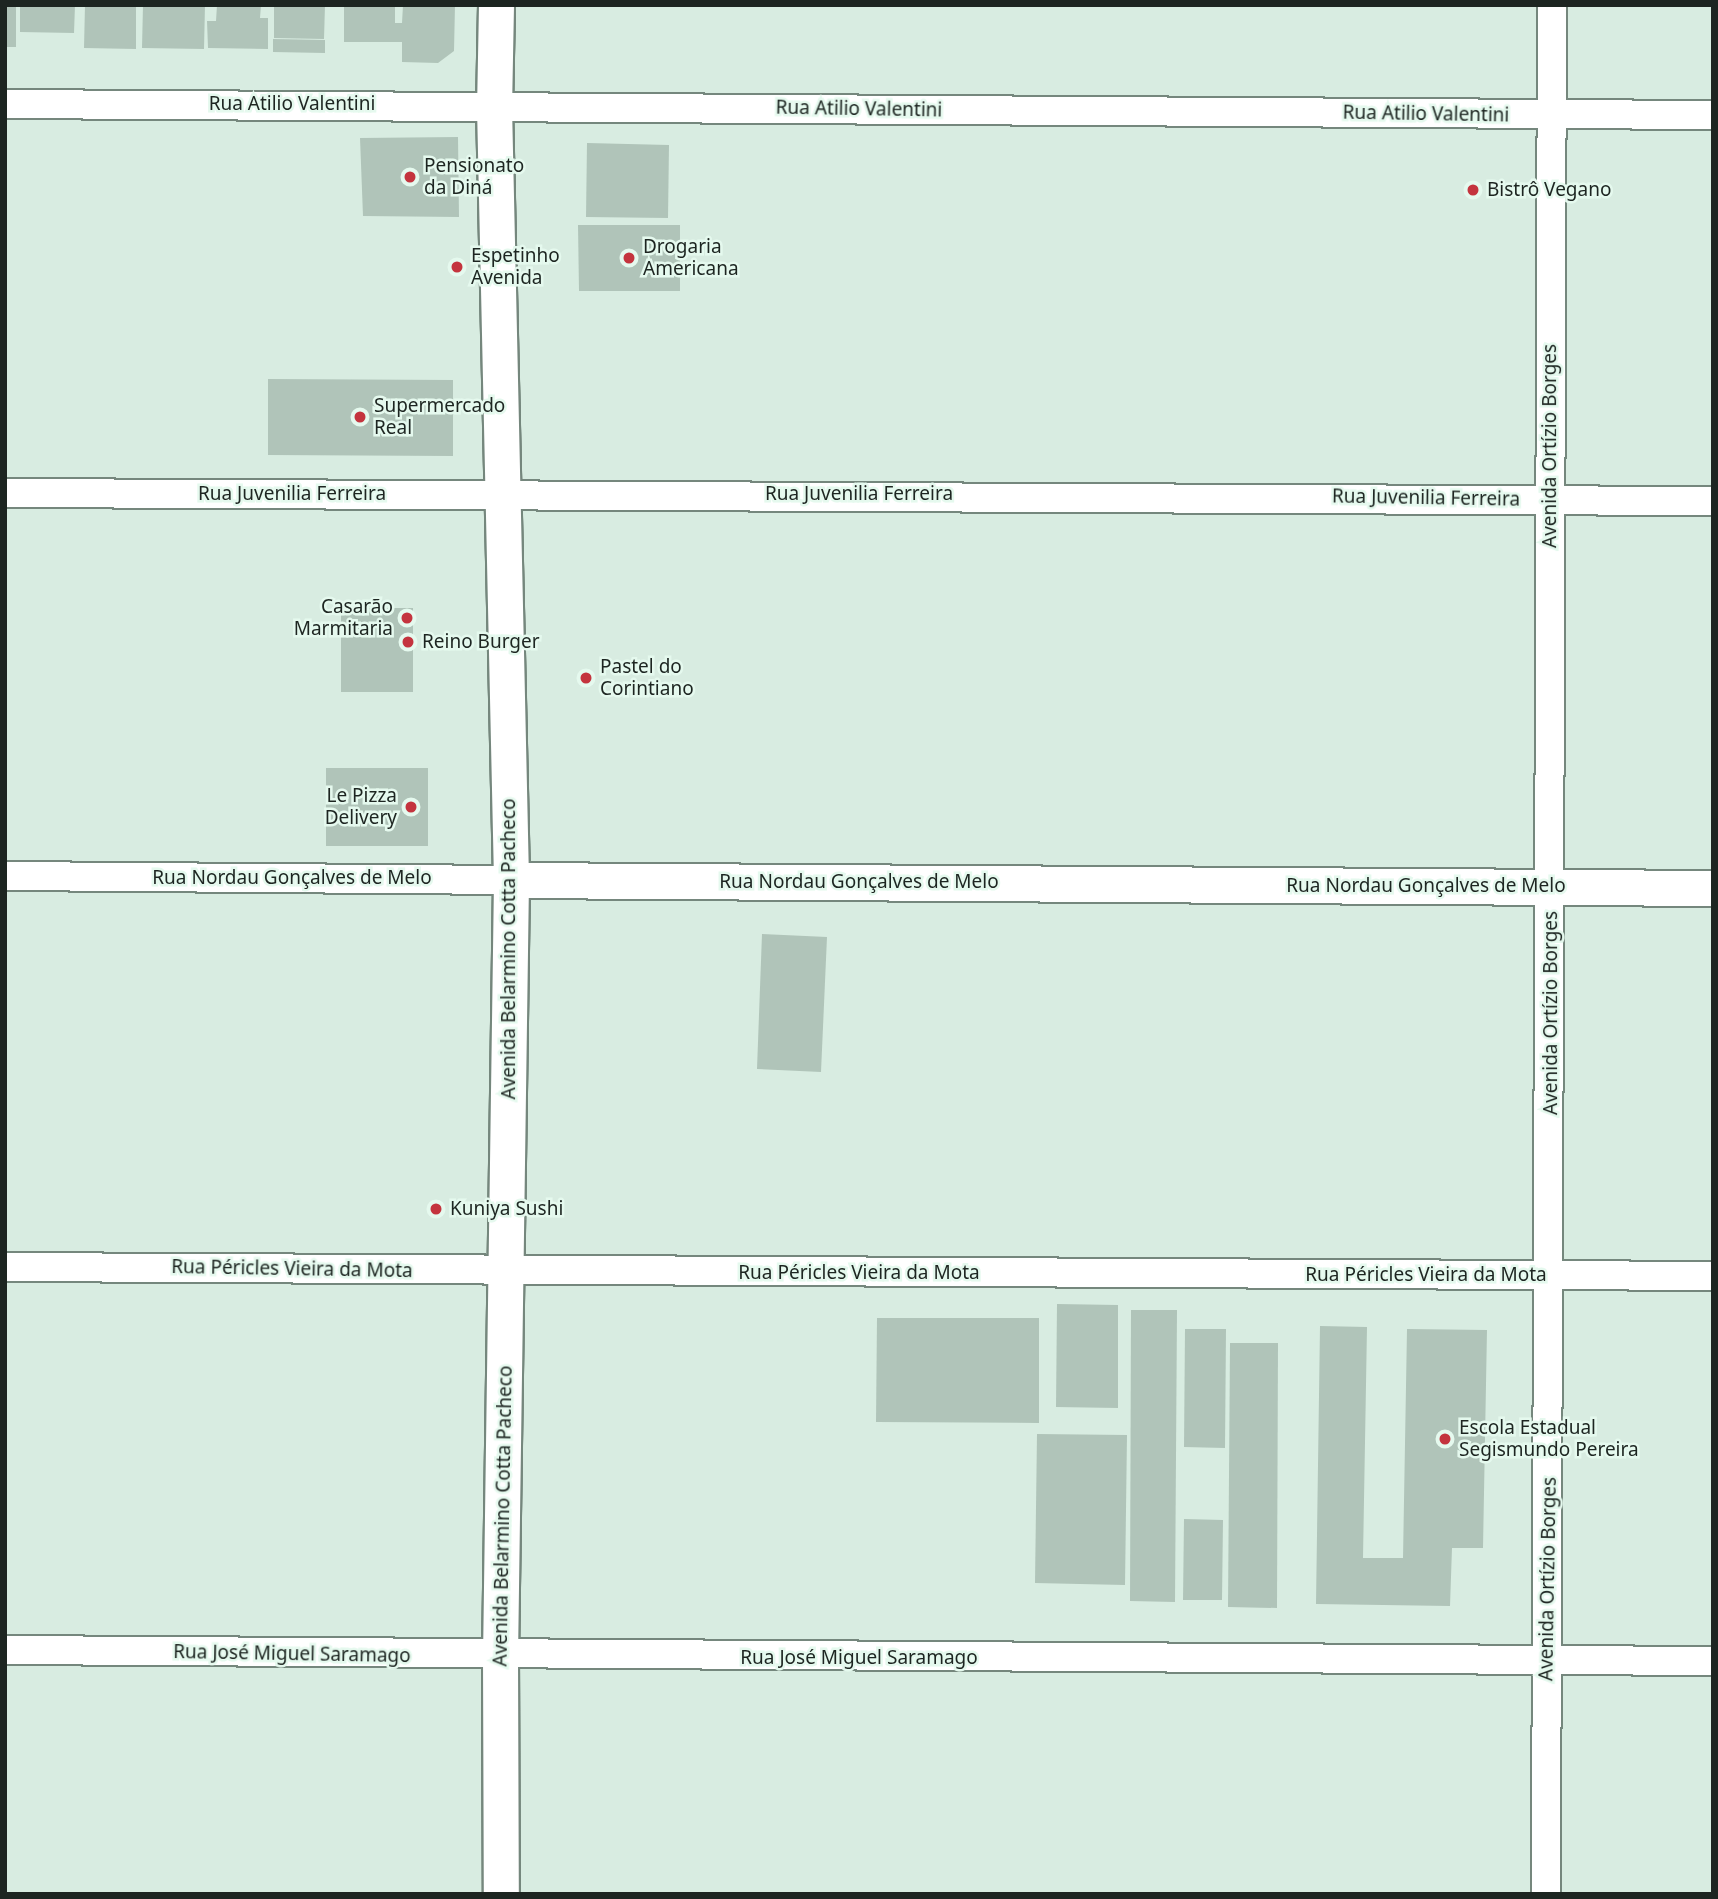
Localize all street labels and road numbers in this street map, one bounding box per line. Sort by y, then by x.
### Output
street label: Rua Atilio Valentini [209,93,375,115]
street label: Rua Atilio Valentini [775,96,943,122]
street label: Rua Atilio Valentini [1342,101,1510,127]
street label: Avenida Ortízio Borges [1539,344,1561,548]
street label: Rua Juvenilia Ferreira [198,483,386,505]
street label: Rua Juvenilia Ferreira [765,483,953,505]
street label: Rua Juvenilia Ferreira [1332,485,1520,511]
street label: Avenida Belarmino Cotta Pacheco [498,799,520,1099]
street label: Rua Nordau Gonçalves de Melo [152,867,432,889]
street label: Rua Nordau Gonçalves de Melo [719,871,999,893]
street label: Rua Nordau Gonçalves de Melo [1286,875,1566,897]
street label: Avenida Ortízio Borges [1540,911,1562,1115]
street label: Rua Péricles Vieira da Mota [171,1255,413,1283]
street label: Rua Péricles Vieira da Mota [738,1262,980,1284]
street label: Rua Péricles Vieira da Mota [1305,1264,1547,1286]
street label: Avenida Belarmino Cotta Pacheco [489,1365,517,1667]
street label: Avenida Ortízio Borges [1535,1477,1561,1681]
street label: Rua José Miguel Saramago [173,1641,411,1667]
street label: Rua José Miguel Saramago [740,1647,978,1669]

